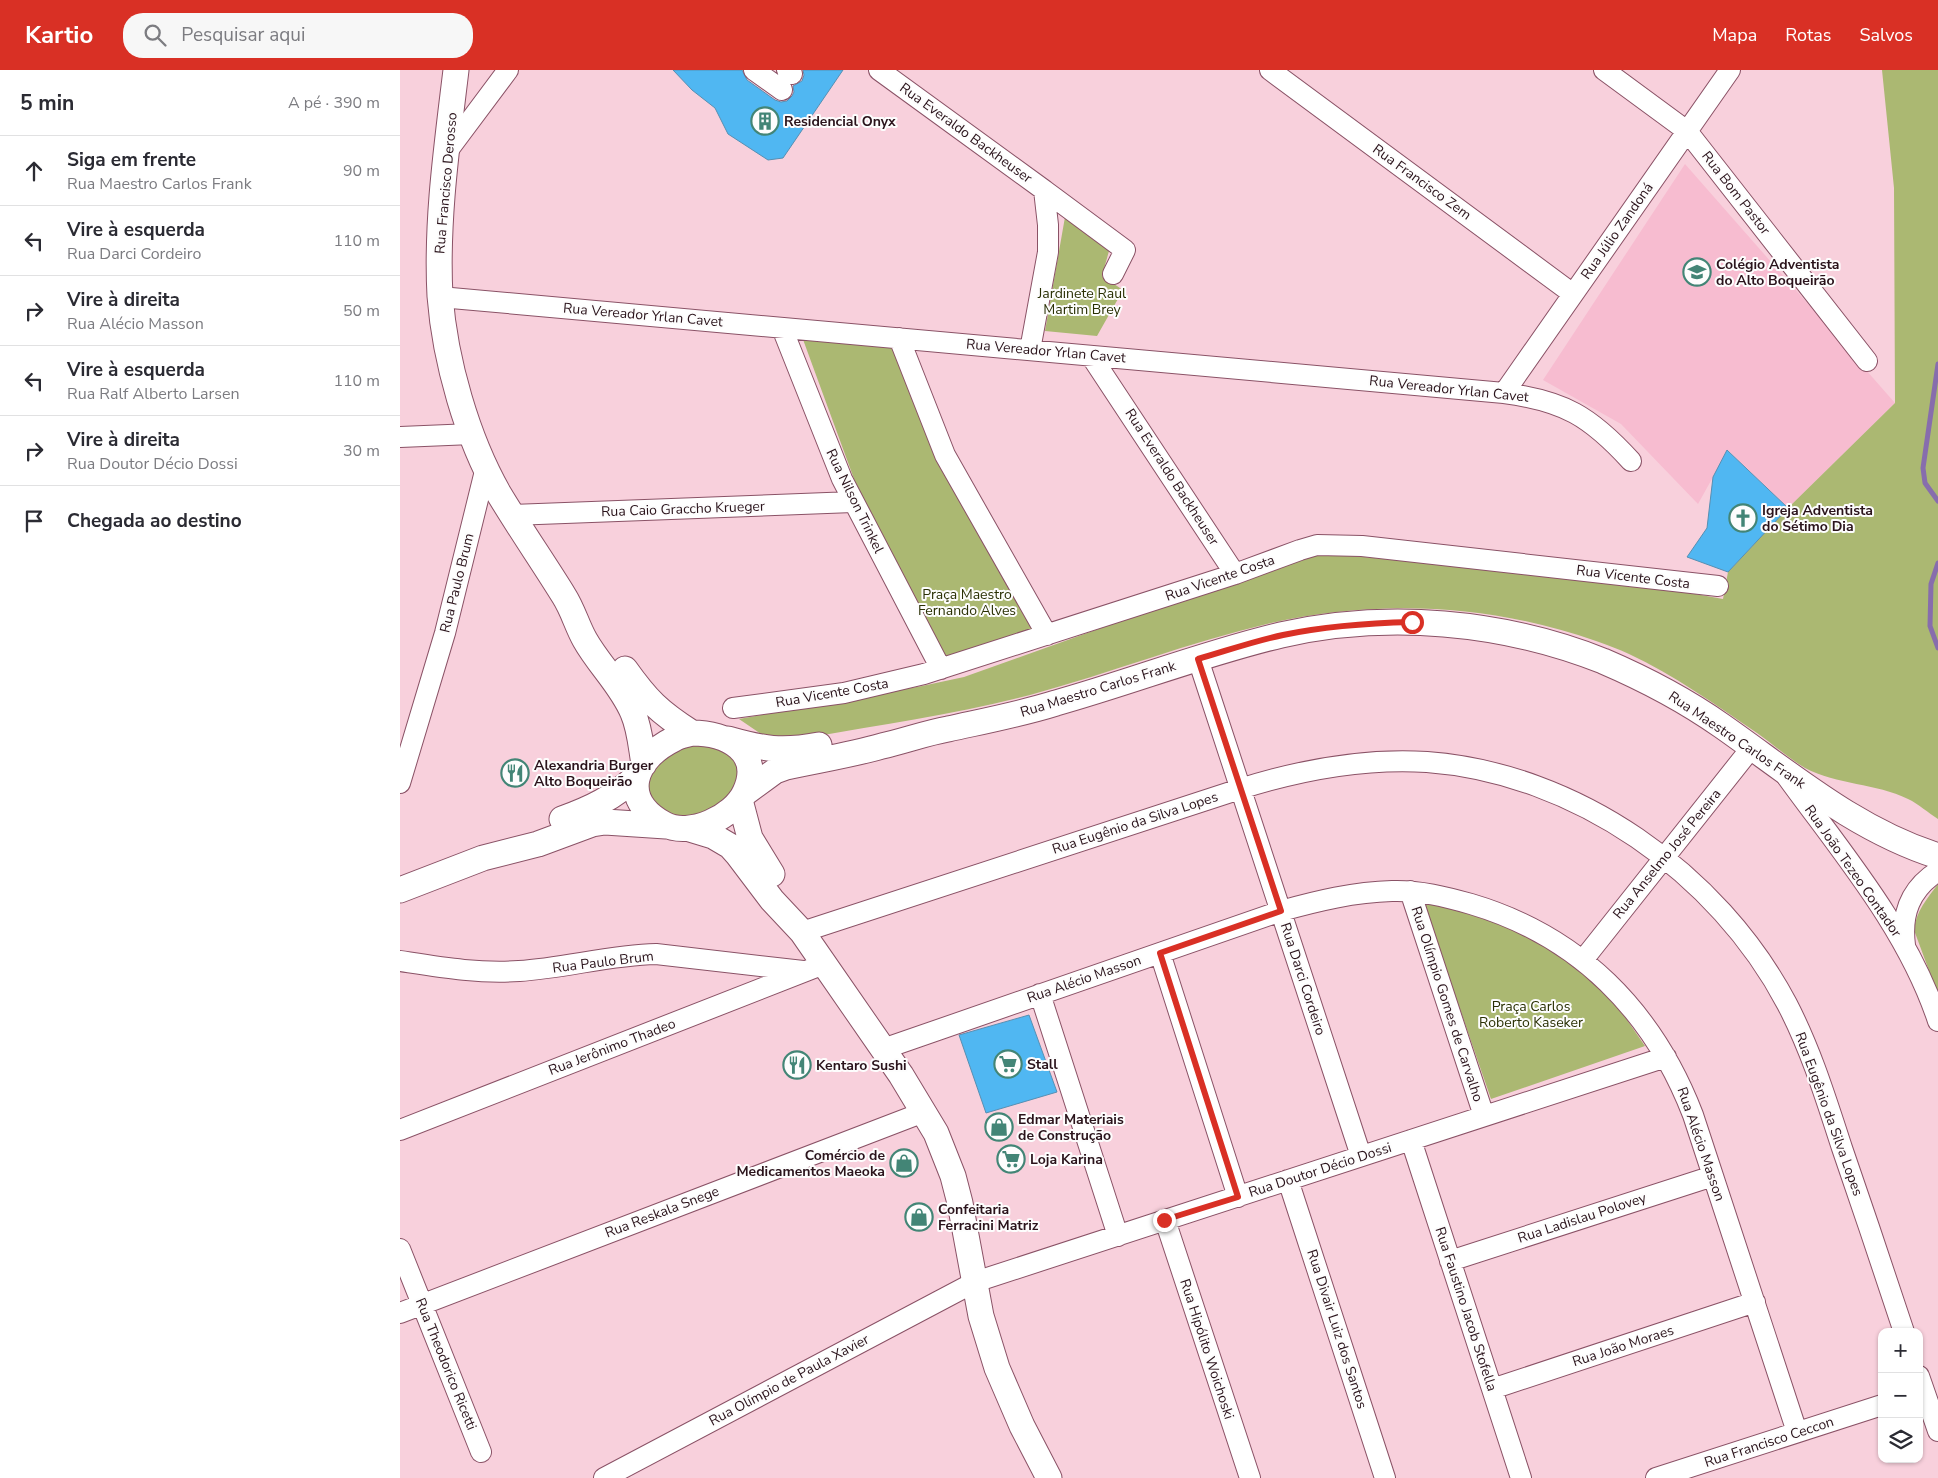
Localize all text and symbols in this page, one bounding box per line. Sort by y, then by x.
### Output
search box [123,13,473,58]
text: Kartio [25,19,93,51]
icon: search [141,21,169,49]
text: Pesquisar aqui [181,22,305,48]
text: Mapa [1712,23,1757,47]
text: Rotas [1785,23,1831,47]
text: Salvos [1859,23,1913,47]
street label: Rua Everaldo Backheuser [896,78,1036,188]
text: 5 min [20,89,74,117]
text: A pé · 390 m [288,92,380,114]
building icon: Residencial Onyx [750,106,780,136]
street label: Rua Francisco Derosso [430,111,462,255]
place label: Residencial Onyx [784,112,896,131]
street label: Rua Francisco Zem [1369,140,1475,224]
text: Siga em frente [67,147,196,173]
street label: Rua Bom Pastor [1697,147,1775,239]
icon: ahead [20,157,48,185]
text: 90 m [343,160,380,182]
text: Rua Maestro Carlos Frank [67,173,252,195]
street label: Rua Júlio Zandoná [1576,179,1658,283]
text: Vire à esquerda [67,217,205,243]
icon: left [20,227,48,255]
text: 110 m [333,230,380,252]
text: Rua Darci Cordeiro [67,243,201,265]
place label: Colégio Adventista do Alto Boqueirão [1716,255,1839,290]
school or university icon: Colégio Adventista do Alto Boqueirão [1682,257,1712,287]
park label: Jardinete Raul Martim Brey [1037,284,1127,319]
text: Vire à direita [67,287,180,313]
icon: right [20,297,48,325]
street label: Rua Vereador Yrlan Cavet [562,299,724,331]
text: 50 m [343,300,380,322]
text: Rua Alécio Masson [67,313,204,335]
street label: Rua Vereador Yrlan Cavet [965,335,1127,367]
text: Vire à esquerda [67,357,205,383]
icon: left [20,367,48,395]
text: 110 m [333,370,380,392]
street label: Rua Vereador Yrlan Cavet [1368,371,1530,407]
text: Rua Ralf Alberto Larsen [67,383,240,405]
street label: Rua Everaldo Backheuser [1121,405,1223,549]
text: Vire à direita [67,427,180,453]
icon: right [20,437,48,465]
text: 30 m [343,440,380,462]
street label: Rua Nilson Trinkel [821,446,889,557]
text: Rua Doutor Décio Dossi [67,453,238,475]
street label: Rua Caio Graccho Krueger [601,497,765,521]
place label: Igreja Adventista do Sétimo Dia [1762,501,1873,536]
church icon: Igreja Adventista do Sétimo Dia [1728,503,1758,533]
icon: arrive [20,507,48,535]
text: Chegada ao destino [67,508,242,534]
street label: Rua Paulo Brum [435,531,479,635]
street label: Rua Vicente Costa [1163,550,1277,606]
street label: Rua Vicente Costa [1575,561,1691,593]
park label: Praça Maestro Fernando Alves [918,585,1016,620]
route start [1401,611,1424,634]
street label: Rua Maestro Carlos Frank [1018,656,1179,722]
street label: Rua Vicente Costa [774,674,890,712]
street label: Rua Maestro Carlos Frank [1665,687,1810,794]
place label: Alexandria Burger Alto Boqueirão [534,756,654,791]
restaurant icon: Alexandria Burger Alto Boqueirão [500,758,530,788]
street label: Rua Anselmo José Pereira [1609,785,1725,923]
street label: Rua Eugênio da Silva Lopes [1050,787,1221,859]
street label: Rua João Tezeo Contador [1800,801,1906,941]
street label: Rua Olímpio Gomes de Carvalho [1406,904,1488,1104]
street label: Rua Darci Cordeiro [1276,920,1330,1038]
street label: Rua Paulo Brum [551,946,655,978]
street label: Rua Alécio Masson [1024,951,1144,1007]
park label: Praça Carlos Roberto Kaseker [1479,997,1583,1032]
street label: Rua Jerônimo Thadeo [546,1014,678,1080]
street label: Rua Eugênio da Silva Lopes [1790,1029,1868,1199]
supermarket icon: Stall [993,1049,1023,1079]
restaurant icon: Kentaro Sushi [782,1050,812,1080]
place label: Stall [1027,1055,1058,1074]
place label: Kentaro Sushi [816,1056,907,1075]
street label: Rua Alécio Masson [1673,1084,1729,1204]
place label: Edmar Materiais de Construção [1018,1110,1124,1145]
shop icon: Edmar Materiais de Construção [984,1112,1014,1142]
street label: Rua Doutor Décio Dossi [1246,1138,1394,1202]
supermarket icon: Loja Karina [996,1144,1026,1174]
place label: Comércio de Medicamentos Maeoka [736,1146,885,1181]
shop icon: Comércio de Medicamentos Maeoka [889,1148,919,1178]
place label: Loja Karina [1030,1150,1103,1169]
street label: Rua Reskala Snege [602,1181,722,1243]
street label: Rua Ladislau Polovey [1515,1188,1650,1248]
place label: Confeitaria Ferracini Matriz [938,1200,1039,1235]
shop icon: Confeitaria Ferracini Matriz [904,1202,934,1232]
route end [1153,1209,1176,1232]
street label: Rua Faustino Jacob Stofella [1430,1224,1502,1394]
street label: Rua Divair Luiz dos Santos [1302,1247,1372,1411]
street label: Rua Hipólito Woichoski [1175,1276,1239,1422]
street label: Rua Theodorico Ricetti [411,1295,481,1433]
street label: Rua João Moraes [1570,1321,1676,1371]
map controls [1878,1328,1923,1463]
button: + [1878,1328,1923,1373]
street label: Rua Olímpio de Paula Xavier [706,1330,872,1430]
button: − [1878,1373,1923,1418]
street label: Rua Francisco Ceccon [1702,1412,1836,1472]
button: layers [1878,1418,1923,1463]

